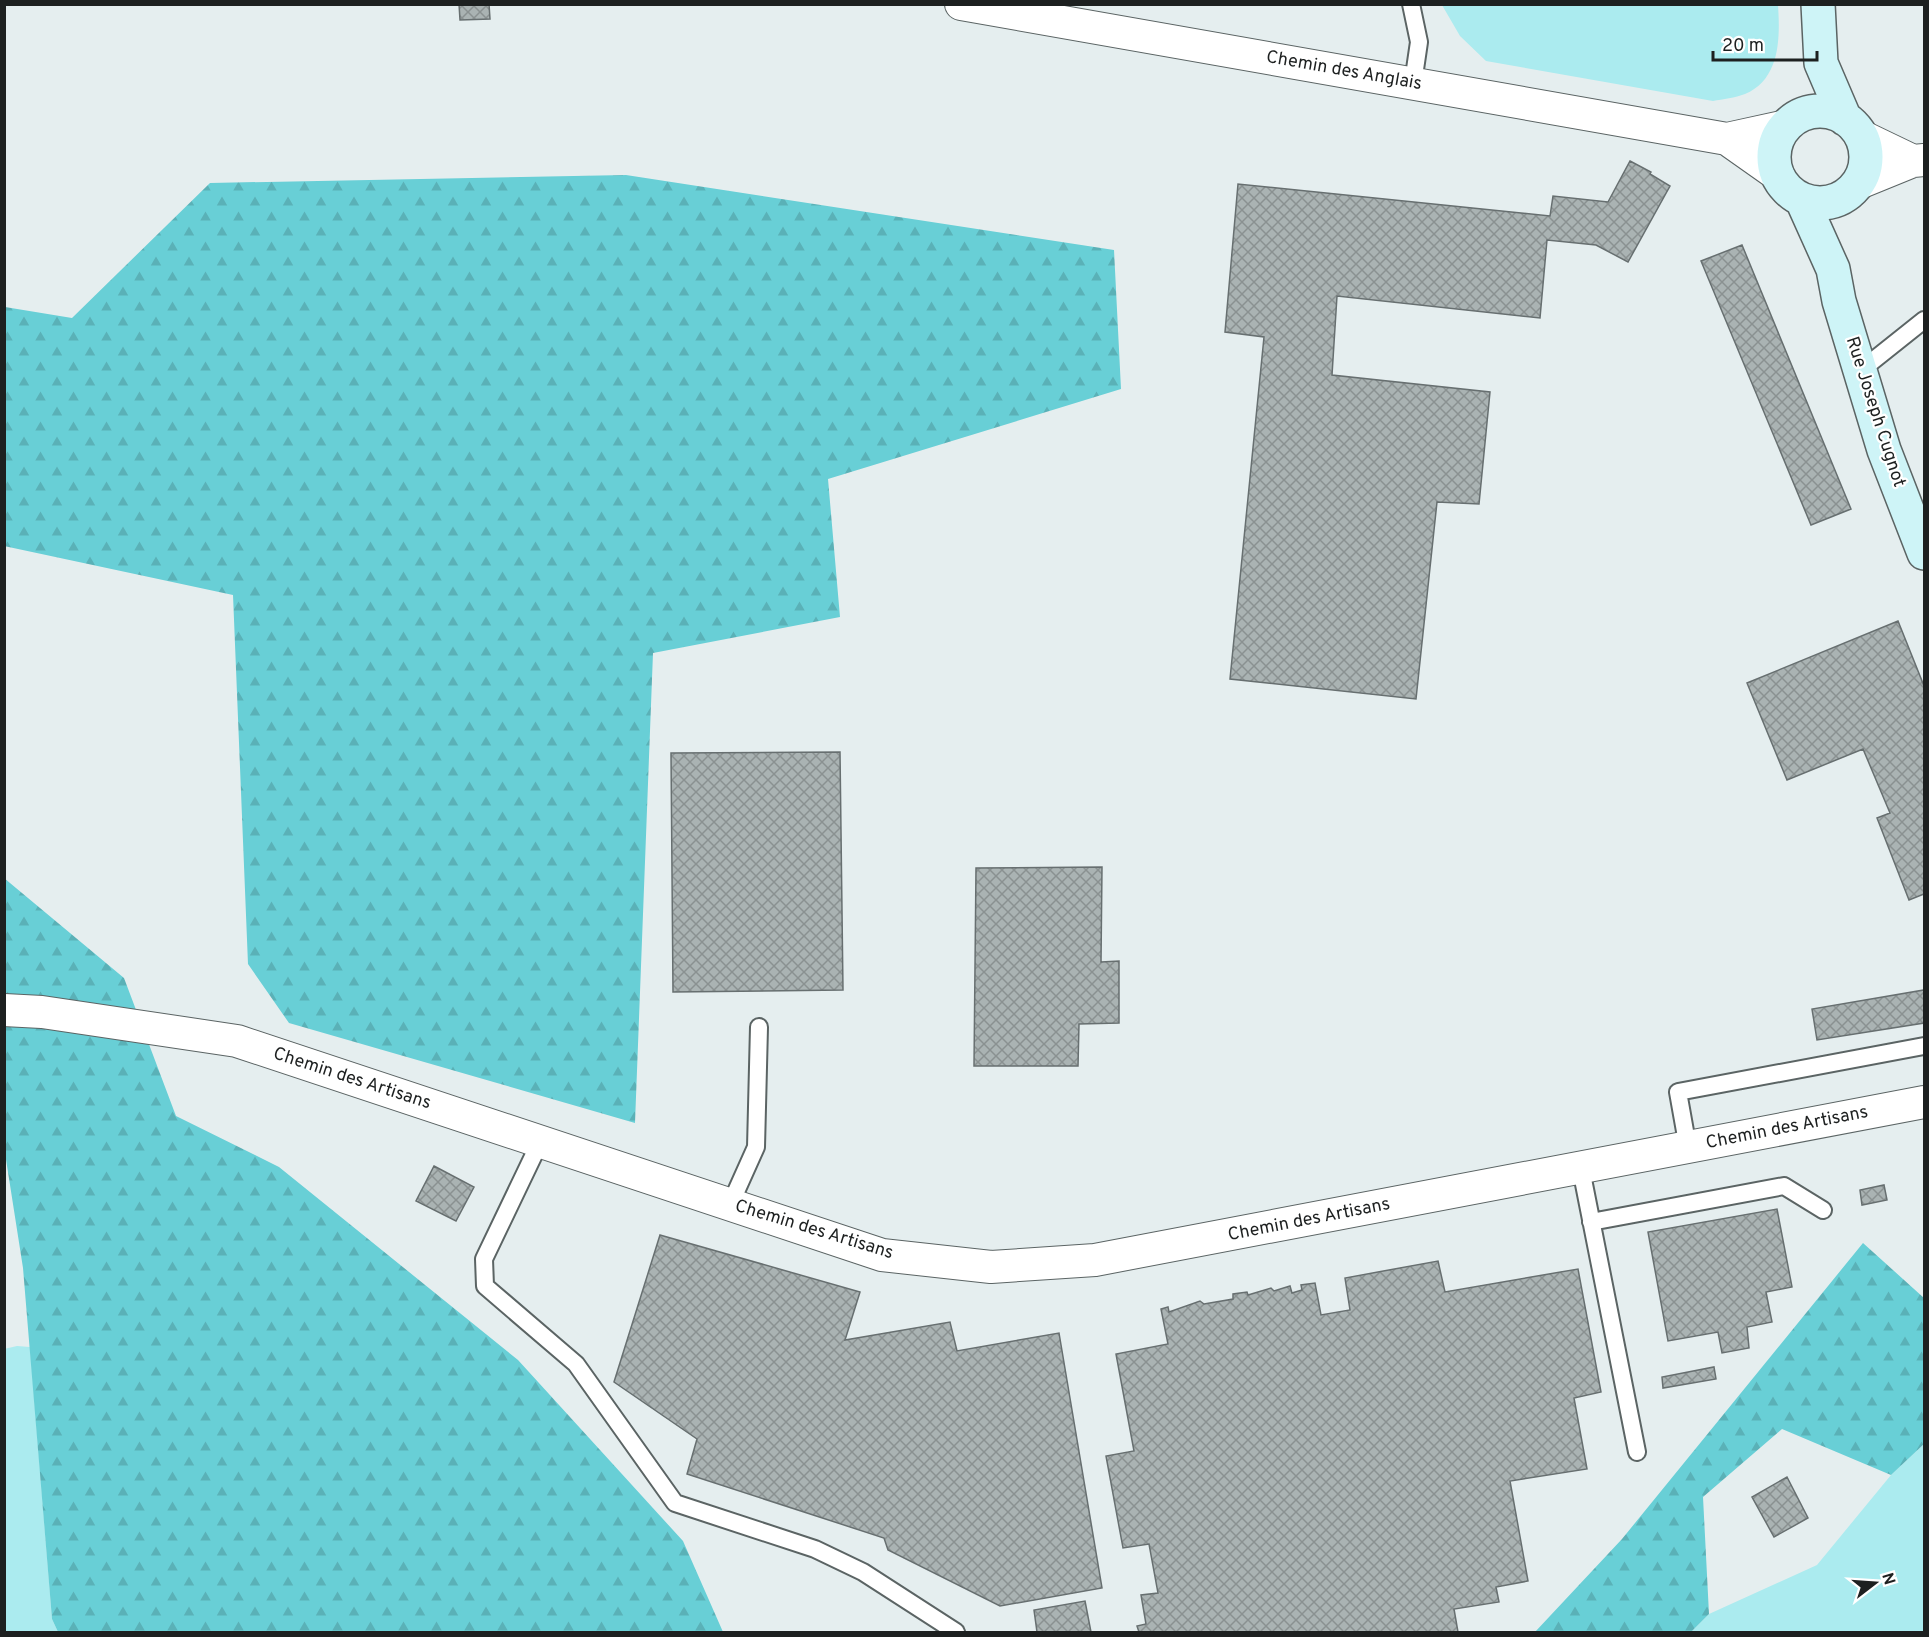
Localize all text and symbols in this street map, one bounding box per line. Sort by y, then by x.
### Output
scale bar [1713,24,1816,62]
text: 20 m [1722,35,1764,58]
street label: Chemin des Anglais [1264,46,1424,96]
street label: Rue Joseph Cugnot [1840,334,1910,490]
street label: Chemin des Artisans [270,1043,434,1115]
street label: Chemin des Artisans [1704,1101,1870,1155]
street label: Chemin des Artisans [1226,1193,1392,1247]
street label: Chemin des Artisans [732,1195,896,1265]
north arrow [1845,1553,1905,1613]
text: N [1876,1571,1899,1588]

